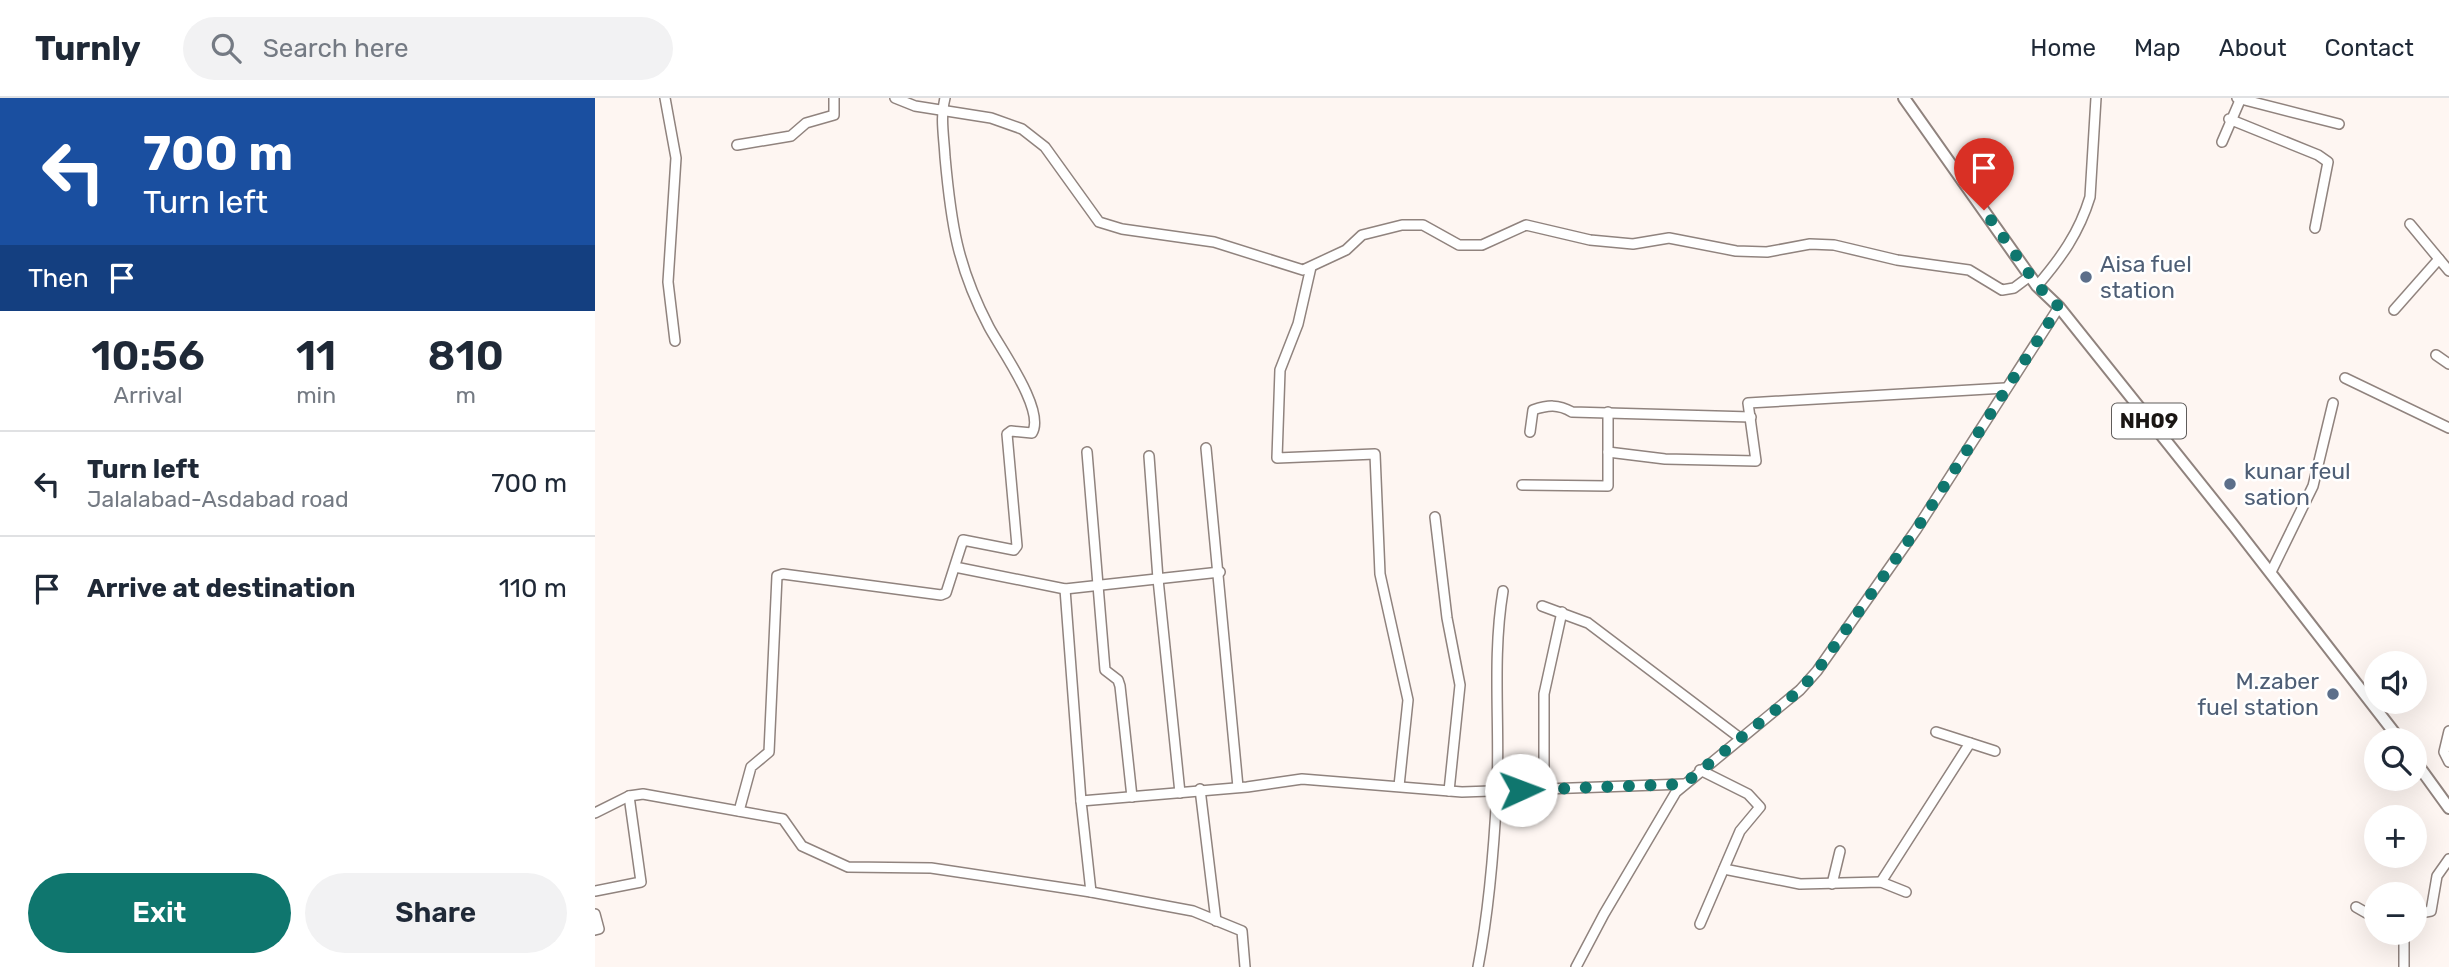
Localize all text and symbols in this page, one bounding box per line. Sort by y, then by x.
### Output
search box [183,17,673,80]
text: Turnly [35,29,141,68]
icon: search [207,29,245,67]
text: Search here [263,33,409,64]
text: Home [2030,34,2096,62]
text: Map [2134,34,2181,62]
text: About [2219,34,2287,62]
text: Contact [2325,34,2414,62]
text: 700 m [143,124,293,182]
icon: left [28,126,119,217]
pin [1954,138,2014,210]
icon: arrive [1965,149,2003,187]
text: Turn left [143,183,268,221]
place label: Aisa fuel station [2100,250,2192,304]
icon: arrive [103,259,141,297]
text: Then [28,263,89,294]
marker: Aisa fuel station [2078,269,2094,285]
text: 10:56 [91,331,205,381]
text: 11 [296,331,336,381]
text: 810 [428,331,504,381]
text: Arrival [113,381,183,409]
text: min [296,381,336,409]
text: m [455,381,476,409]
road number: NH09 [2112,404,2186,438]
text: Turn left [87,454,199,485]
place label: kunar feul sation [2244,457,2351,511]
icon: left [28,465,66,503]
text: 700 m [491,468,567,499]
marker: kunar feul sation [2222,476,2238,492]
text: Jalalabad-Asdabad road [87,485,349,513]
icon: arrive [28,570,66,608]
text: Arrive at destination [87,573,355,604]
text: 110 m [499,573,567,604]
map controls [2364,651,2427,945]
button: sound [2364,651,2427,714]
place label: M.zaber fuel station [2197,667,2319,721]
marker: M.zaber fuel station [2325,686,2341,702]
button: search [2364,728,2427,791]
position arrow [1484,753,1558,827]
button: + [2364,805,2427,868]
button: Exit [28,873,291,953]
button: Share [305,873,567,953]
button: − [2364,882,2427,945]

